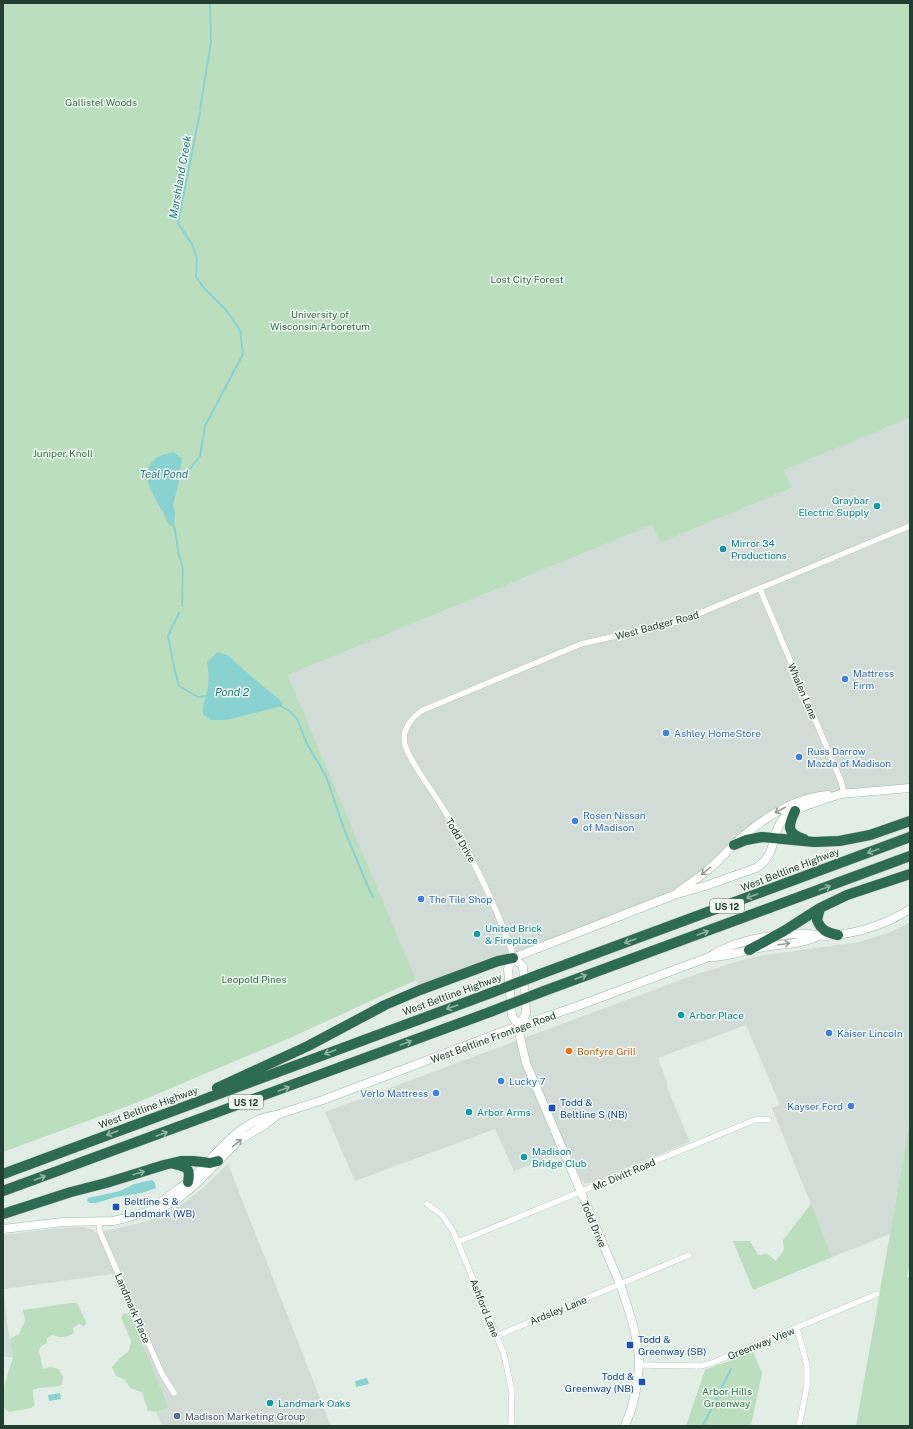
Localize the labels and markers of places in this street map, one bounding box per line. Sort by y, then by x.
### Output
place label: Graybar Electric Supply [799,494,870,518]
marker: Graybar Electric Supply [872,501,882,511]
place label: Mirror 34 Productions [731,537,787,561]
marker: Mirror 34 Productions [718,544,728,554]
place label: Mattress Firm [853,667,894,691]
marker: Mattress Firm [840,674,850,684]
place label: Ashley HomeStore [674,727,761,739]
marker: Ashley HomeStore [661,728,671,738]
place label: Russ Darrow Mazda of Madison [807,745,891,769]
marker: Russ Darrow Mazda of Madison [794,752,804,762]
place label: Rosen Nissan of Madison [583,809,646,833]
marker: Rosen Nissan of Madison [570,816,580,826]
place label: The Tile Shop [429,893,492,905]
marker: The Tile Shop [416,894,426,904]
place label: United Brick & Fireplace [485,922,543,946]
marker: United Brick & Fireplace [472,929,482,939]
place label: Arbor Place [689,1009,744,1021]
marker: Arbor Place [676,1010,686,1020]
place label: Kaiser Lincoln [837,1027,903,1039]
marker: Kaiser Lincoln [824,1028,834,1038]
place label: Bonfyre Grill [577,1045,636,1057]
marker: Bonfyre Grill [564,1046,574,1056]
place label: Lucky 7 [509,1075,545,1087]
marker: Lucky 7 [496,1076,506,1086]
place label: Verlo Mattress [360,1087,428,1099]
marker: Verlo Mattress [431,1088,441,1098]
place label: Todd & Beltline S (NB) [560,1096,628,1120]
place label: Kayser Ford [787,1100,843,1112]
marker: Kayser Ford [846,1101,856,1111]
marker: Todd & Beltline S (NB) [547,1103,557,1113]
place label: Arbor Arms [477,1106,531,1118]
marker: Arbor Arms [464,1107,474,1117]
place label: Madison Bridge Club [532,1145,587,1169]
marker: Madison Bridge Club [519,1152,529,1162]
place label: Beltline S & Landmark (WB) [124,1195,195,1219]
marker: Beltline S & Landmark (WB) [111,1202,121,1212]
place label: Todd & Greenway (SB) [638,1333,706,1357]
marker: Todd & Greenway (SB) [625,1340,635,1350]
place label: Todd & Greenway (NB) [565,1370,634,1394]
marker: Todd & Greenway (NB) [637,1377,647,1387]
place label: Landmark Oaks [278,1397,350,1409]
marker: Landmark Oaks [265,1398,275,1408]
place label: Madison Marketing Group [185,1410,305,1422]
marker: Madison Marketing Group [172,1411,182,1421]

